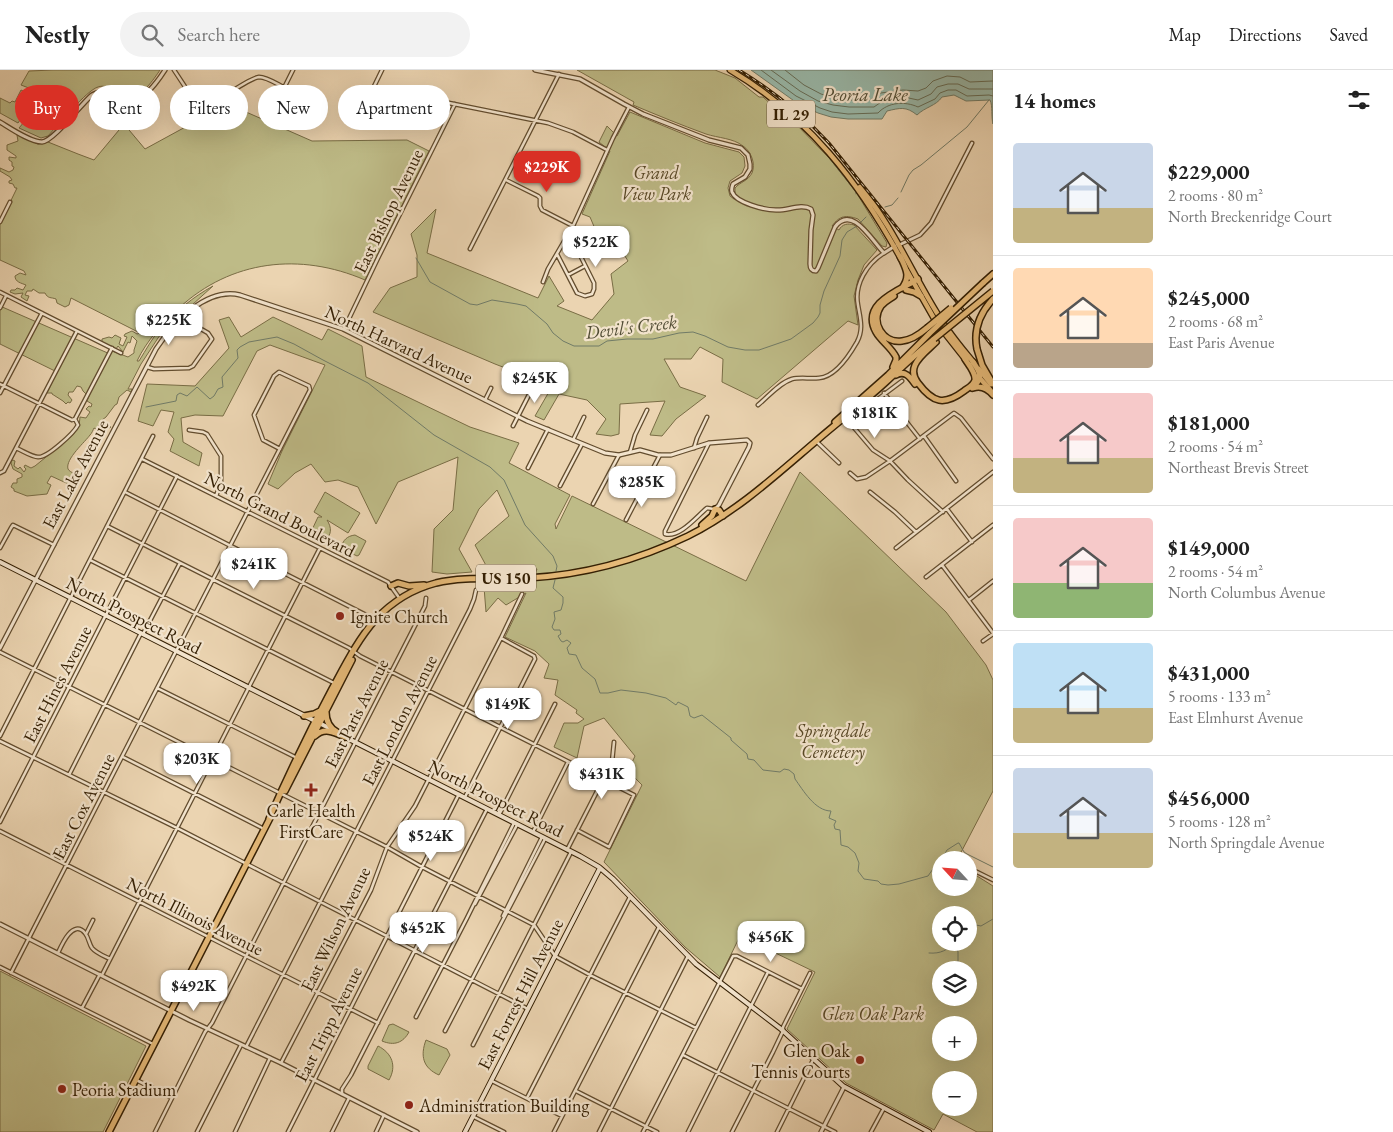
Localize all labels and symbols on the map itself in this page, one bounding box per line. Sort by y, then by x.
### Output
water label: Peoria Lake [822,82,908,107]
road number: IL 29 [767,101,815,128]
street label: East Bishop Avenue [348,145,428,277]
pin: $229K [512,150,582,193]
park label: Grand View Park [621,161,691,205]
pin: $522K [561,226,631,268]
street label: North Harvard Avenue [321,300,477,388]
pin: $225K [134,304,204,346]
water label: Devil's Creek [583,309,679,345]
pin: $245K [500,362,570,404]
pin: $181K [840,396,910,439]
street label: East Lake Avenue [37,415,113,533]
street label: North Grand Boulevard [201,466,360,562]
pin: $285K [607,466,677,508]
pin: $241K [219,548,289,590]
road number: US 150 [476,564,536,592]
street label: North Prospect Road [62,571,206,659]
place label: Ignite Church [350,605,448,628]
marker: Ignite Church [334,610,346,622]
street label: East Hines Avenue [18,622,96,746]
street label: East London Avenue [356,651,442,789]
street label: East Paris Avenue [319,654,393,772]
pin: $149K [473,688,543,730]
park label: Springdale Cemetery [795,719,871,764]
pin: $203K [162,742,232,785]
street label: East Cox Avenue [46,749,120,863]
street label: North Prospect Road [424,754,568,842]
pin: $431K [567,758,637,800]
marker: Carle Health FirstCare [304,783,318,797]
place label: Carle Health FirstCare [267,799,355,843]
pin: $524K [396,820,466,862]
north arrow [932,851,978,896]
street label: East Wilson Avenue [295,863,375,995]
street label: North Illinois Avenue [123,872,267,960]
pin: $452K [388,912,458,954]
street label: East Forrest Hill Avenue [472,915,568,1073]
pin: $456K [736,920,806,963]
street label: East Tripp Avenue [289,962,367,1086]
pin: $492K [159,970,229,1012]
park label: Glen Oak Park [822,1002,924,1025]
place label: Glen Oak Tennis Courts [751,1039,851,1083]
marker: Glen Oak Tennis Courts [854,1054,866,1066]
place label: Peoria Stadium [72,1078,176,1101]
marker: Peoria Stadium [56,1083,68,1095]
place label: Administration Building [418,1094,589,1117]
marker: Administration Building [403,1099,415,1111]

